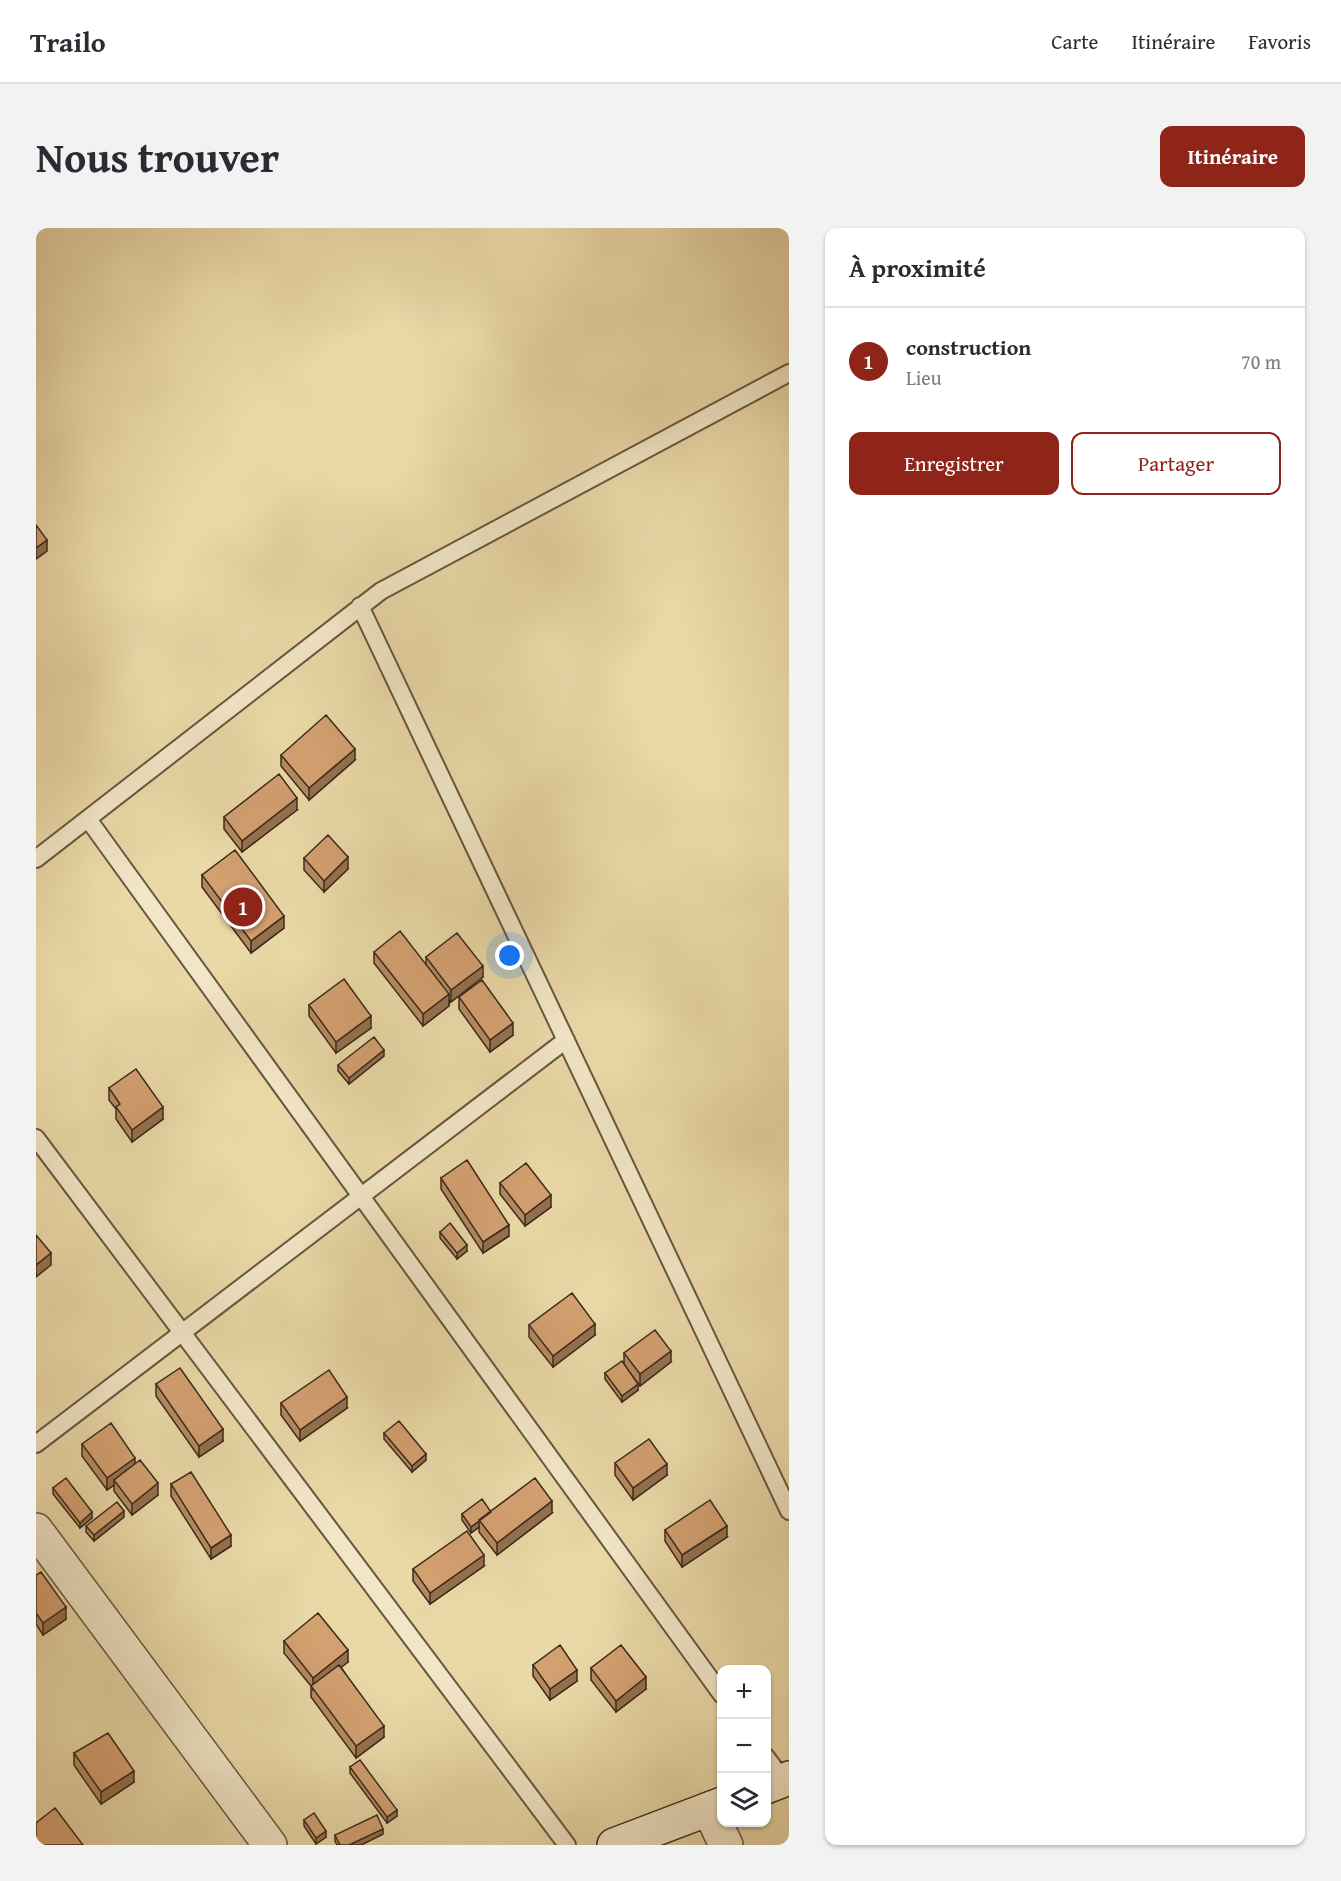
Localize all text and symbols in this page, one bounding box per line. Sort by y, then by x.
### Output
text: Trailo [30,21,106,62]
text: Carte [1051,26,1098,57]
text: Itinéraire [1131,26,1215,57]
text: Favoris [1248,26,1311,57]
text: Nous trouver [36,126,279,187]
button: Itinéraire [1160,126,1305,187]
text: À proximité [849,248,986,287]
text: construction [906,331,1031,363]
text: 1 [863,347,874,376]
text: 70 m [1241,347,1281,376]
text: Lieu [906,363,942,392]
button: Enregistrer [849,432,1059,495]
button: Partager [1071,432,1281,495]
pin: 1 [224,884,262,930]
your location [495,941,524,970]
map controls [717,1665,771,1827]
button: + [717,1665,771,1719]
button: − [717,1719,771,1773]
button: layers [717,1773,771,1827]

